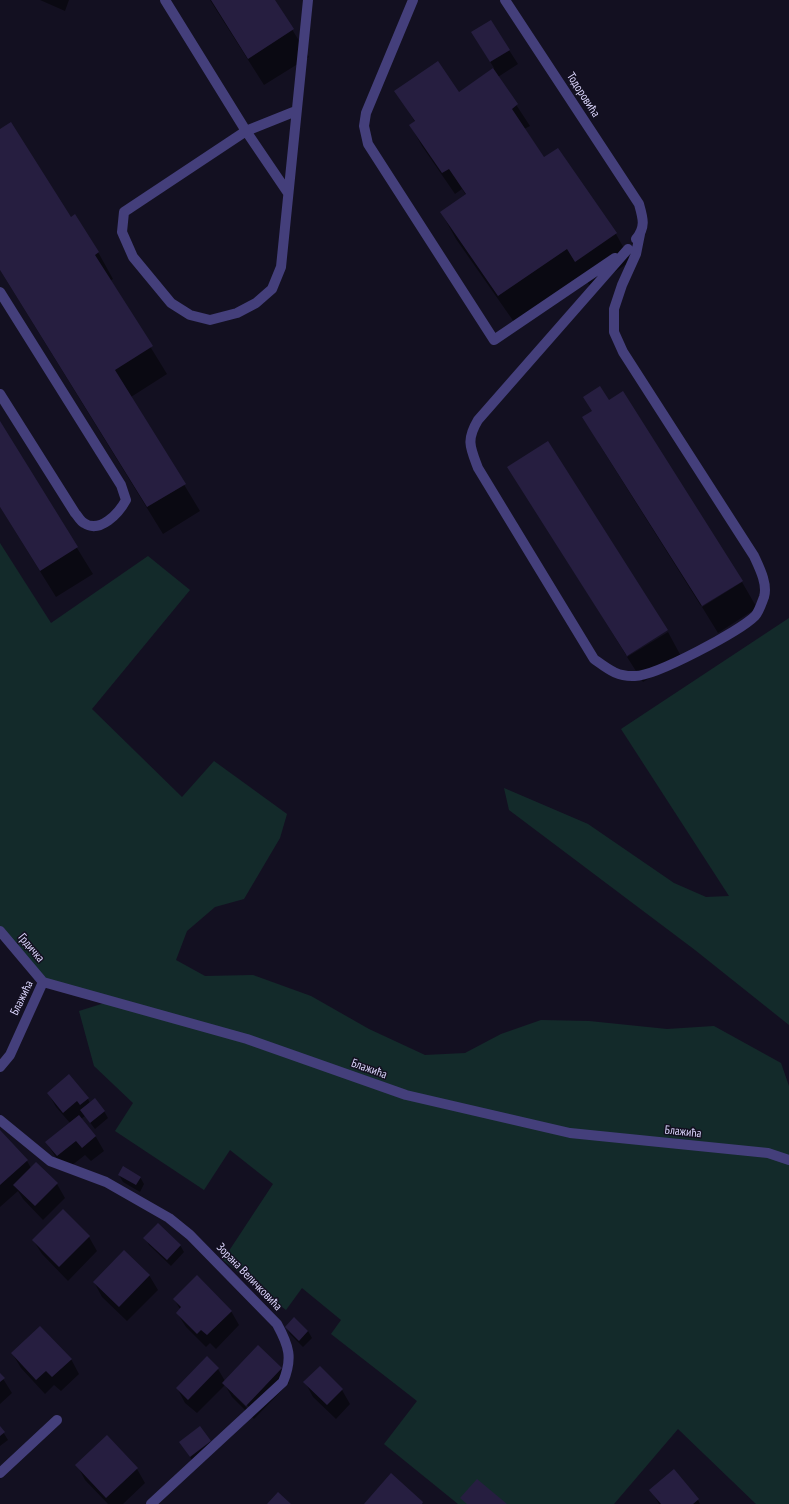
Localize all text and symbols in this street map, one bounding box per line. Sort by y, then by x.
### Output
street label: Тодоровића [563,70,603,120]
street label: Грдичка [15,931,47,965]
street label: Блажића [7,978,37,1018]
street label: Блажића [349,1056,389,1082]
street label: Блажића [664,1123,702,1141]
street label: Зорана Величковића [213,1240,285,1314]

